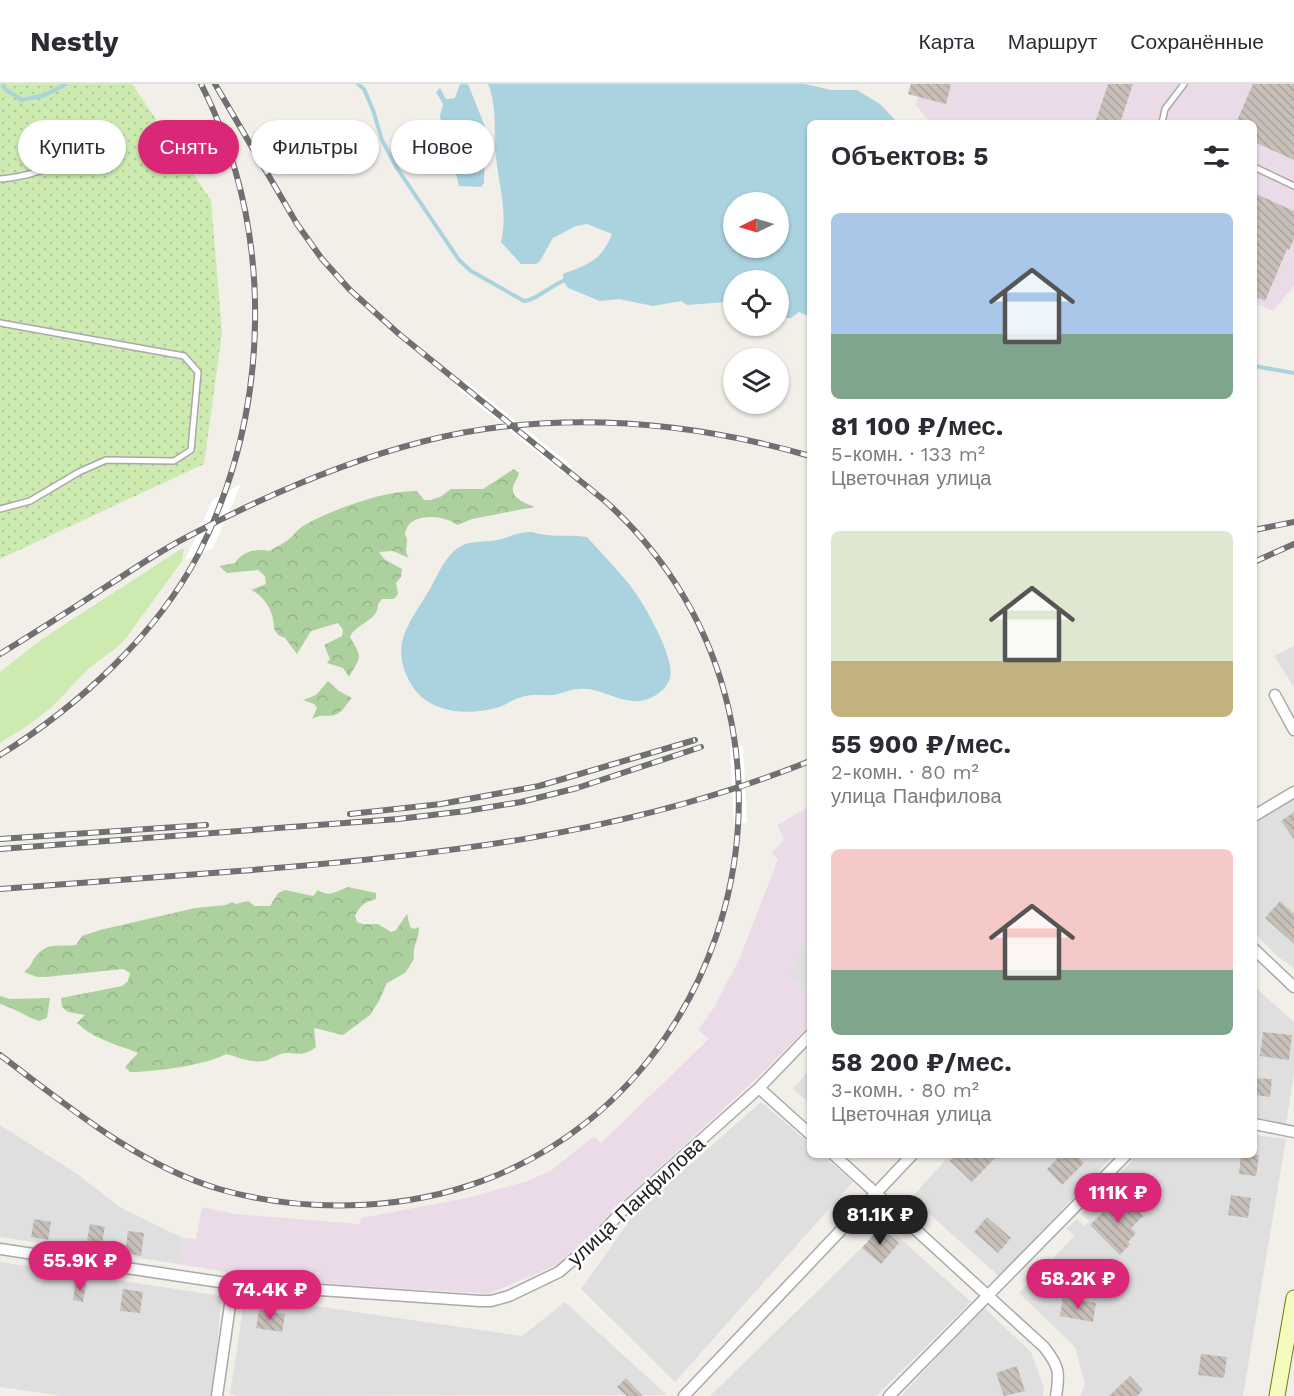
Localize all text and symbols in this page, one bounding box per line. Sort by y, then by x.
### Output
text: Nestly [30,25,119,58]
text: Карта [919,29,975,54]
text: Маршрут [1008,29,1097,54]
text: Сохранённые [1130,29,1264,54]
chip: Купить [18,120,126,174]
chip: Снять [138,120,239,174]
chip: Фильтры [251,120,379,174]
chip: Новое [391,120,494,174]
icon: filters [1200,140,1233,173]
text: Объектов: 5 [831,141,988,171]
north arrow [723,192,789,258]
map controls [723,192,789,414]
icon: home [978,252,1086,360]
button: locate [723,270,789,336]
button: layers [723,348,789,414]
text: 81 100 ₽/мес. [831,411,1003,441]
text: 5-комн. · 133 m² [831,442,985,466]
text: Цветочная улица [831,466,992,490]
icon: home [978,570,1086,678]
text: 55 900 ₽/мес. [831,729,1011,759]
text: 2-комн. · 80 m² [831,760,979,784]
text: улица Панфилова [831,784,1002,808]
icon: home [978,888,1086,996]
text: 58 200 ₽/мес. [831,1047,1012,1077]
text: 3-комн. · 80 m² [831,1078,979,1102]
text: Цветочная улица [831,1102,992,1126]
street label: улица Панфилова [562,1131,710,1271]
pin: 111K ₽ [1069,1173,1167,1224]
text: 111K ₽ [1088,1180,1148,1204]
pin: 81.1K ₽ [825,1195,935,1246]
text: 81.1K ₽ [847,1202,913,1226]
pin: 55.9K ₽ [25,1241,135,1292]
text: 55.9K ₽ [43,1248,117,1272]
pin: 58.2K ₽ [1023,1259,1133,1310]
text: 58.2K ₽ [1040,1266,1116,1290]
pin: 74.4K ₽ [215,1270,325,1321]
text: 74.4K ₽ [232,1277,308,1301]

